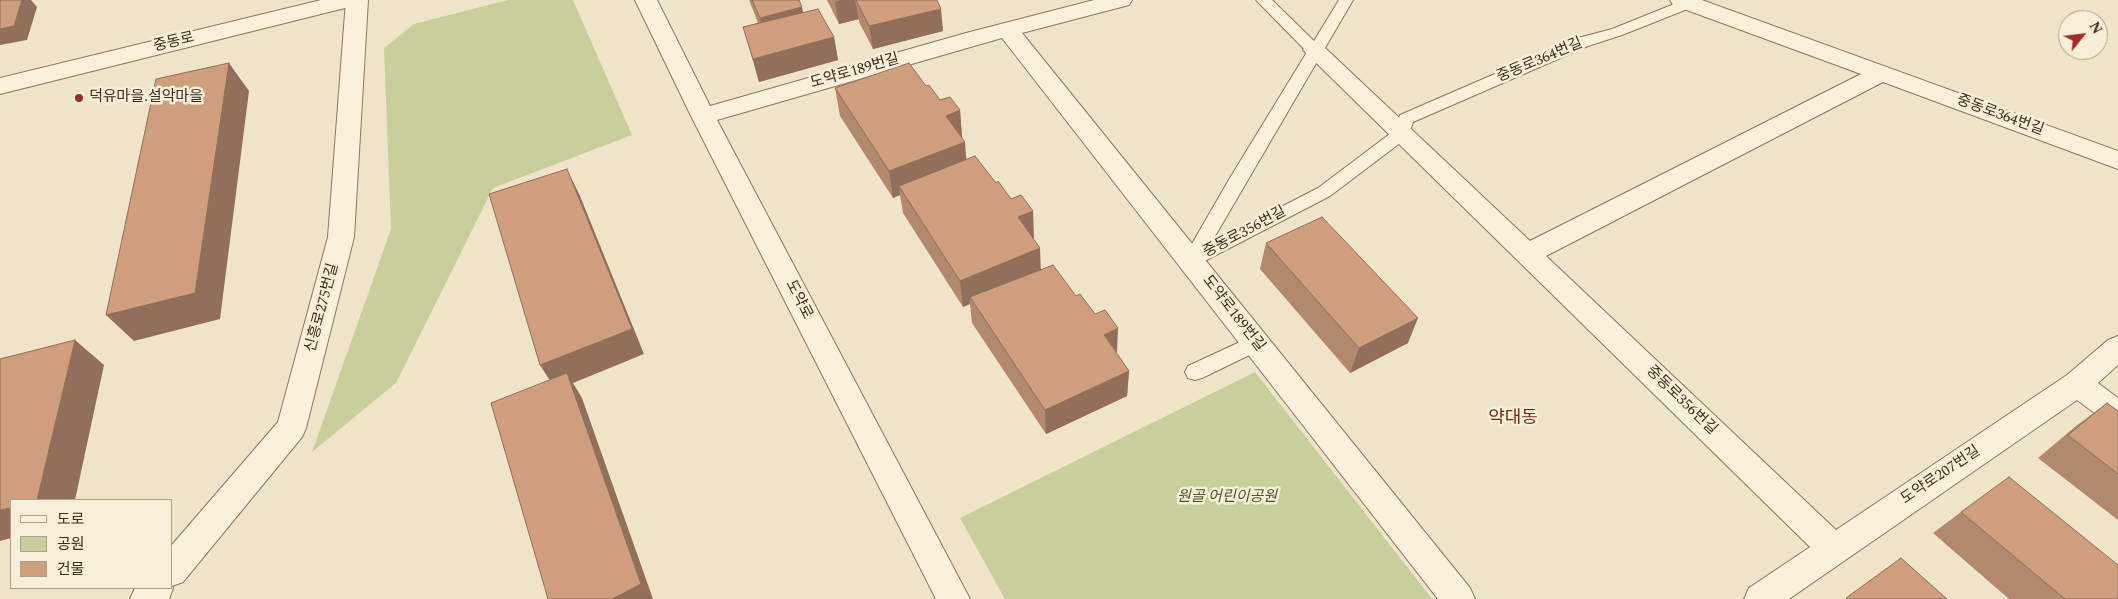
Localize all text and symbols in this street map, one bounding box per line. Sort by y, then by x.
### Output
north arrow [2058,10,2108,60]
text: N [2084,18,2108,38]
street label: 중동로 [152,29,196,57]
street label: 중동로364번길 [1494,35,1586,87]
street label: 도약로189번길 [809,51,901,93]
place label: 덕유마을.설악마을 [89,89,203,107]
marker: 덕유마을.설악마을 [73,92,85,104]
street label: 중동로364번길 [1954,92,2046,140]
street label: 중동로356번길 [1200,204,1290,262]
street label: 신흥로275번길 [302,261,344,355]
street label: 도약로189번길 [1198,272,1268,356]
street label: 도약로 [781,277,815,323]
street label: 중동로356번길 [1642,363,1720,439]
district label: 약대동 [1488,408,1538,430]
street label: 도약로207번길 [1898,443,1984,509]
park label: 원골 어린이공원 [1177,489,1277,507]
legend [10,499,172,589]
text: 도로 [57,508,85,531]
text: 공원 [57,533,85,556]
text: 건물 [57,558,85,581]

